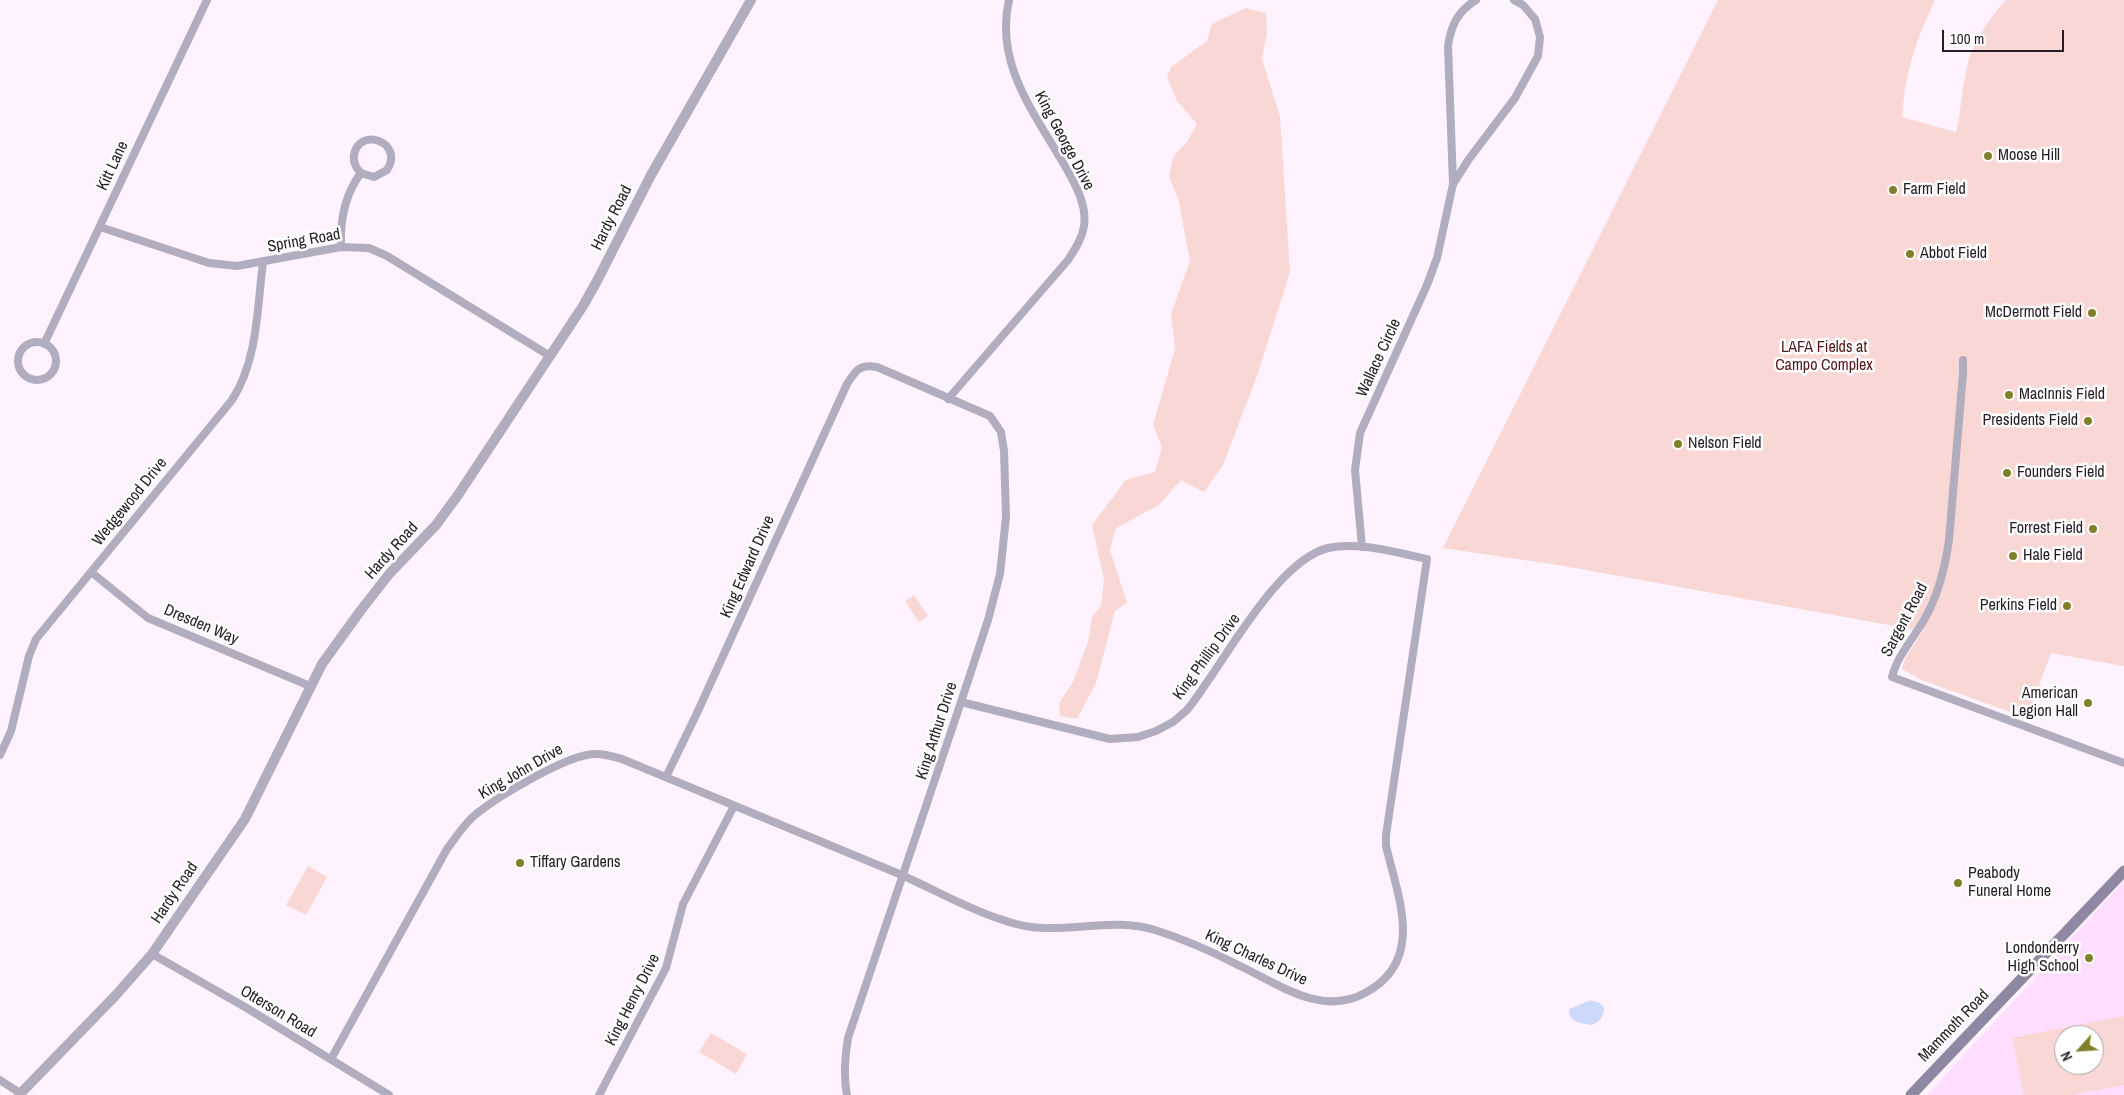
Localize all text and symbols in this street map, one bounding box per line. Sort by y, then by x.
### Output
scale bar [1944,20,2066,52]
text: 100 m [1950,28,1984,49]
street label: King George Drive [1030,88,1098,194]
street label: Kitt Lane [93,138,133,194]
place label: Moose Hill [1998,146,2060,166]
marker: Moose Hill [1982,150,1994,162]
place label: Farm Field [1903,180,1966,200]
street label: Hardy Road [588,182,636,254]
marker: Farm Field [1887,184,1899,196]
street label: Spring Road [266,225,342,257]
place label: Abbot Field [1920,244,1987,264]
marker: Abbot Field [1904,248,1916,260]
place label: McDermott Field [1985,303,2082,323]
marker: McDermott Field [2086,307,2098,319]
street label: Wallace Circle [1353,316,1405,400]
park label: LAFA Fields at Campo Complex [1775,338,1873,376]
place label: MacInnis Field [2019,385,2105,405]
marker: MacInnis Field [2003,389,2015,401]
place label: Presidents Field [1982,411,2078,431]
marker: Presidents Field [2082,415,2094,427]
place label: Nelson Field [1688,434,1762,454]
marker: Nelson Field [1672,438,1684,450]
street label: Wedgewood Drive [89,454,171,550]
place label: Founders Field [2017,463,2105,483]
marker: Founders Field [2001,467,2013,479]
street label: King Edward Drive [717,513,779,621]
street label: Hardy Road [361,519,423,583]
place label: Forrest Field [2009,519,2083,539]
marker: Forrest Field [2087,523,2099,535]
place label: Hale Field [2023,546,2083,566]
marker: Hale Field [2007,550,2019,562]
street label: Sargent Road [1878,580,1932,660]
place label: Perkins Field [1980,596,2057,616]
marker: Perkins Field [2061,600,2073,612]
street label: Dresden Way [161,601,241,649]
street label: King Phillip Drive [1169,610,1245,704]
street label: King Arthur Drive [912,680,962,782]
place label: American Legion Hall [2012,684,2078,722]
marker: American Legion Hall [2082,697,2094,709]
street label: King John Drive [475,740,567,804]
place label: Tiffary Gardens [530,853,621,873]
marker: Tiffary Gardens [514,857,526,869]
street label: Hardy Road [147,859,203,927]
place label: Peabody Funeral Home [1968,864,2051,902]
marker: Peabody Funeral Home [1952,877,1964,889]
street label: King Charles Drive [1202,926,1310,990]
place label: Londonderry High School [2005,939,2079,977]
street label: King Henry Drive [602,951,664,1049]
marker: Londonderry High School [2083,952,2095,964]
street label: Otterson Road [236,982,320,1042]
street label: Mammoth Road [1915,986,1993,1066]
north arrow [2054,1025,2104,1075]
text: N [2057,1048,2076,1064]

